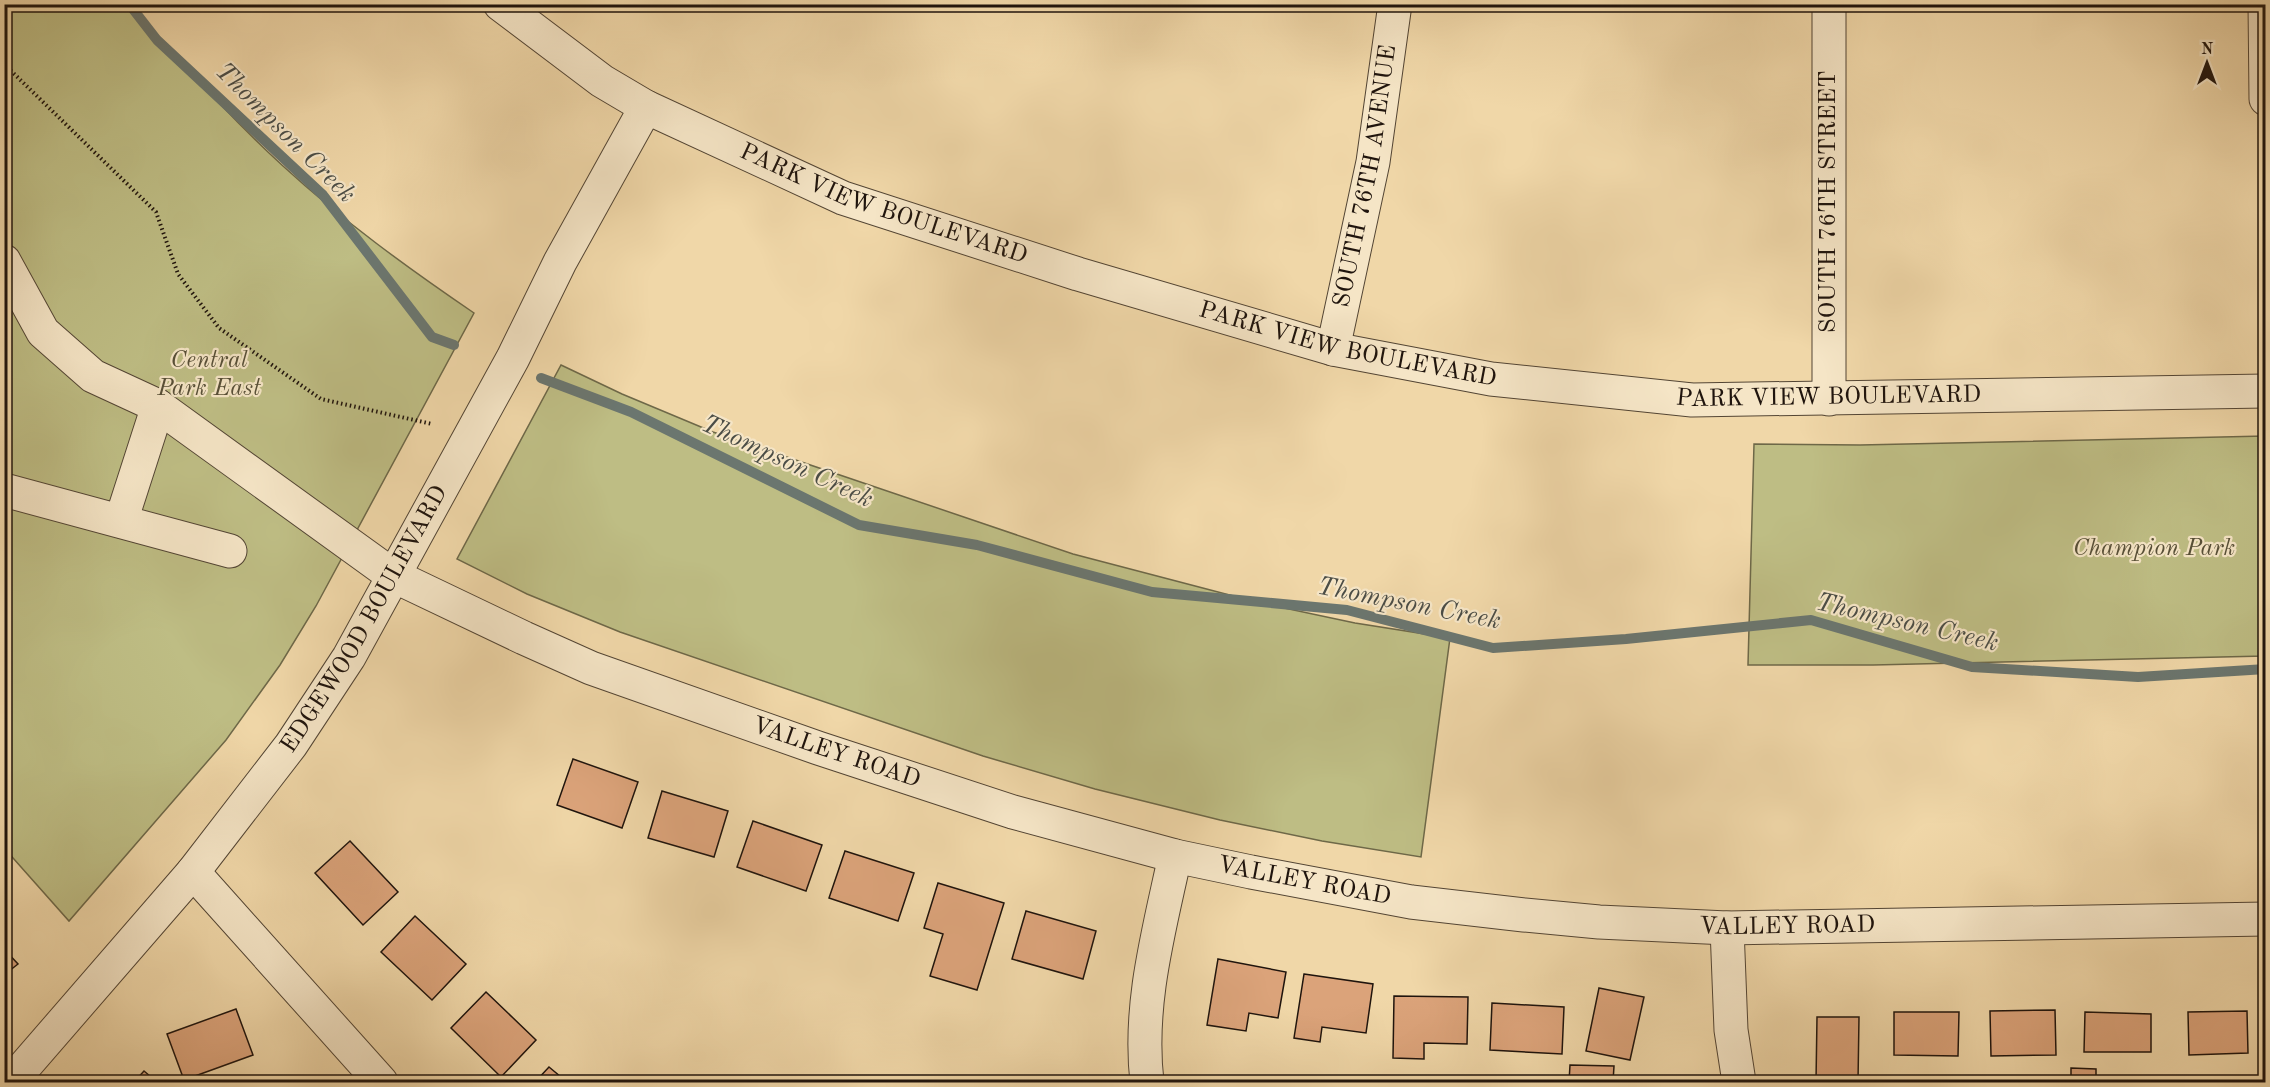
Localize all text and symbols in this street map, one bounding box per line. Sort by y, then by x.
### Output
north arrow [2177,33,2237,93]
text: N [2201,42,2214,58]
street label: SOUTH 76TH AVENUE [1330,43,1401,310]
water label: Thompson Creek [210,58,360,208]
street label: SOUTH 76TH STREET [1817,71,1841,333]
street label: PARK VIEW BOULEVARD [736,140,1030,269]
street label: PARK VIEW BOULEVARD [1196,298,1498,392]
park label: Central Park East [156,349,261,401]
street label: PARK VIEW BOULEVARD [1675,383,1981,412]
water label: Thompson Creek [697,411,877,513]
street label: EDGEWOOD BOULEVARD [277,482,452,758]
park label: Champion Park [2073,537,2235,561]
water label: Thompson Creek [1315,573,1503,635]
water label: Thompson Creek [1813,589,2001,657]
street label: VALLEY ROAD [749,714,923,793]
street label: VALLEY ROAD [1215,853,1393,910]
street label: VALLEY ROAD [1698,914,1875,940]

